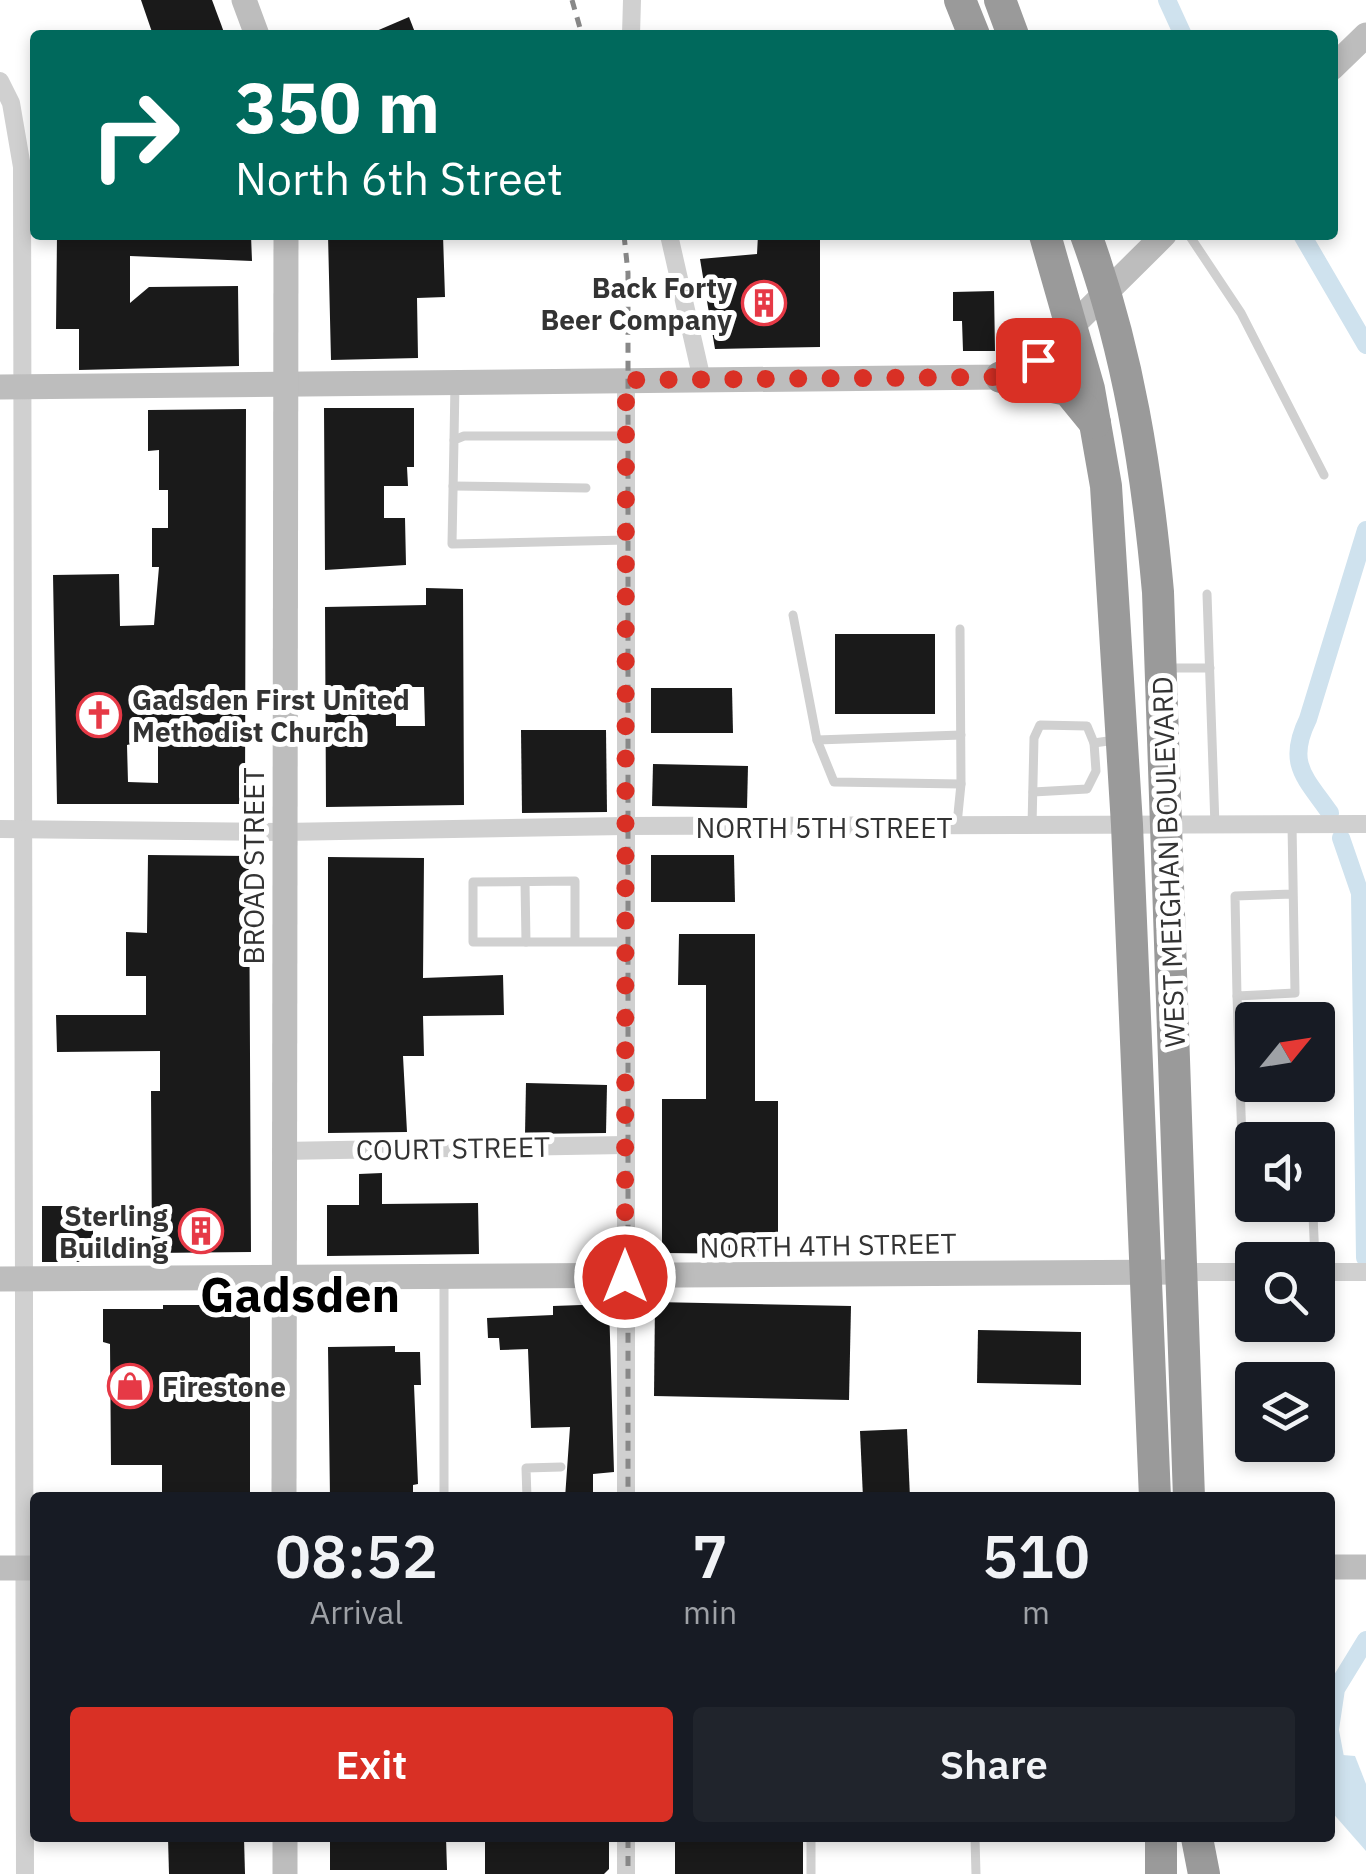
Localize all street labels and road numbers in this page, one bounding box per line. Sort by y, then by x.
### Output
street label: WEST MEIGHAN BOULEVARD [1143,676,1193,1048]
street label: BROAD STREET [235,767,272,965]
street label: NORTH 5TH STREET [695,809,953,846]
street label: COURT STREET [356,1128,550,1168]
street label: NORTH 4TH STREET [699,1224,957,1266]

